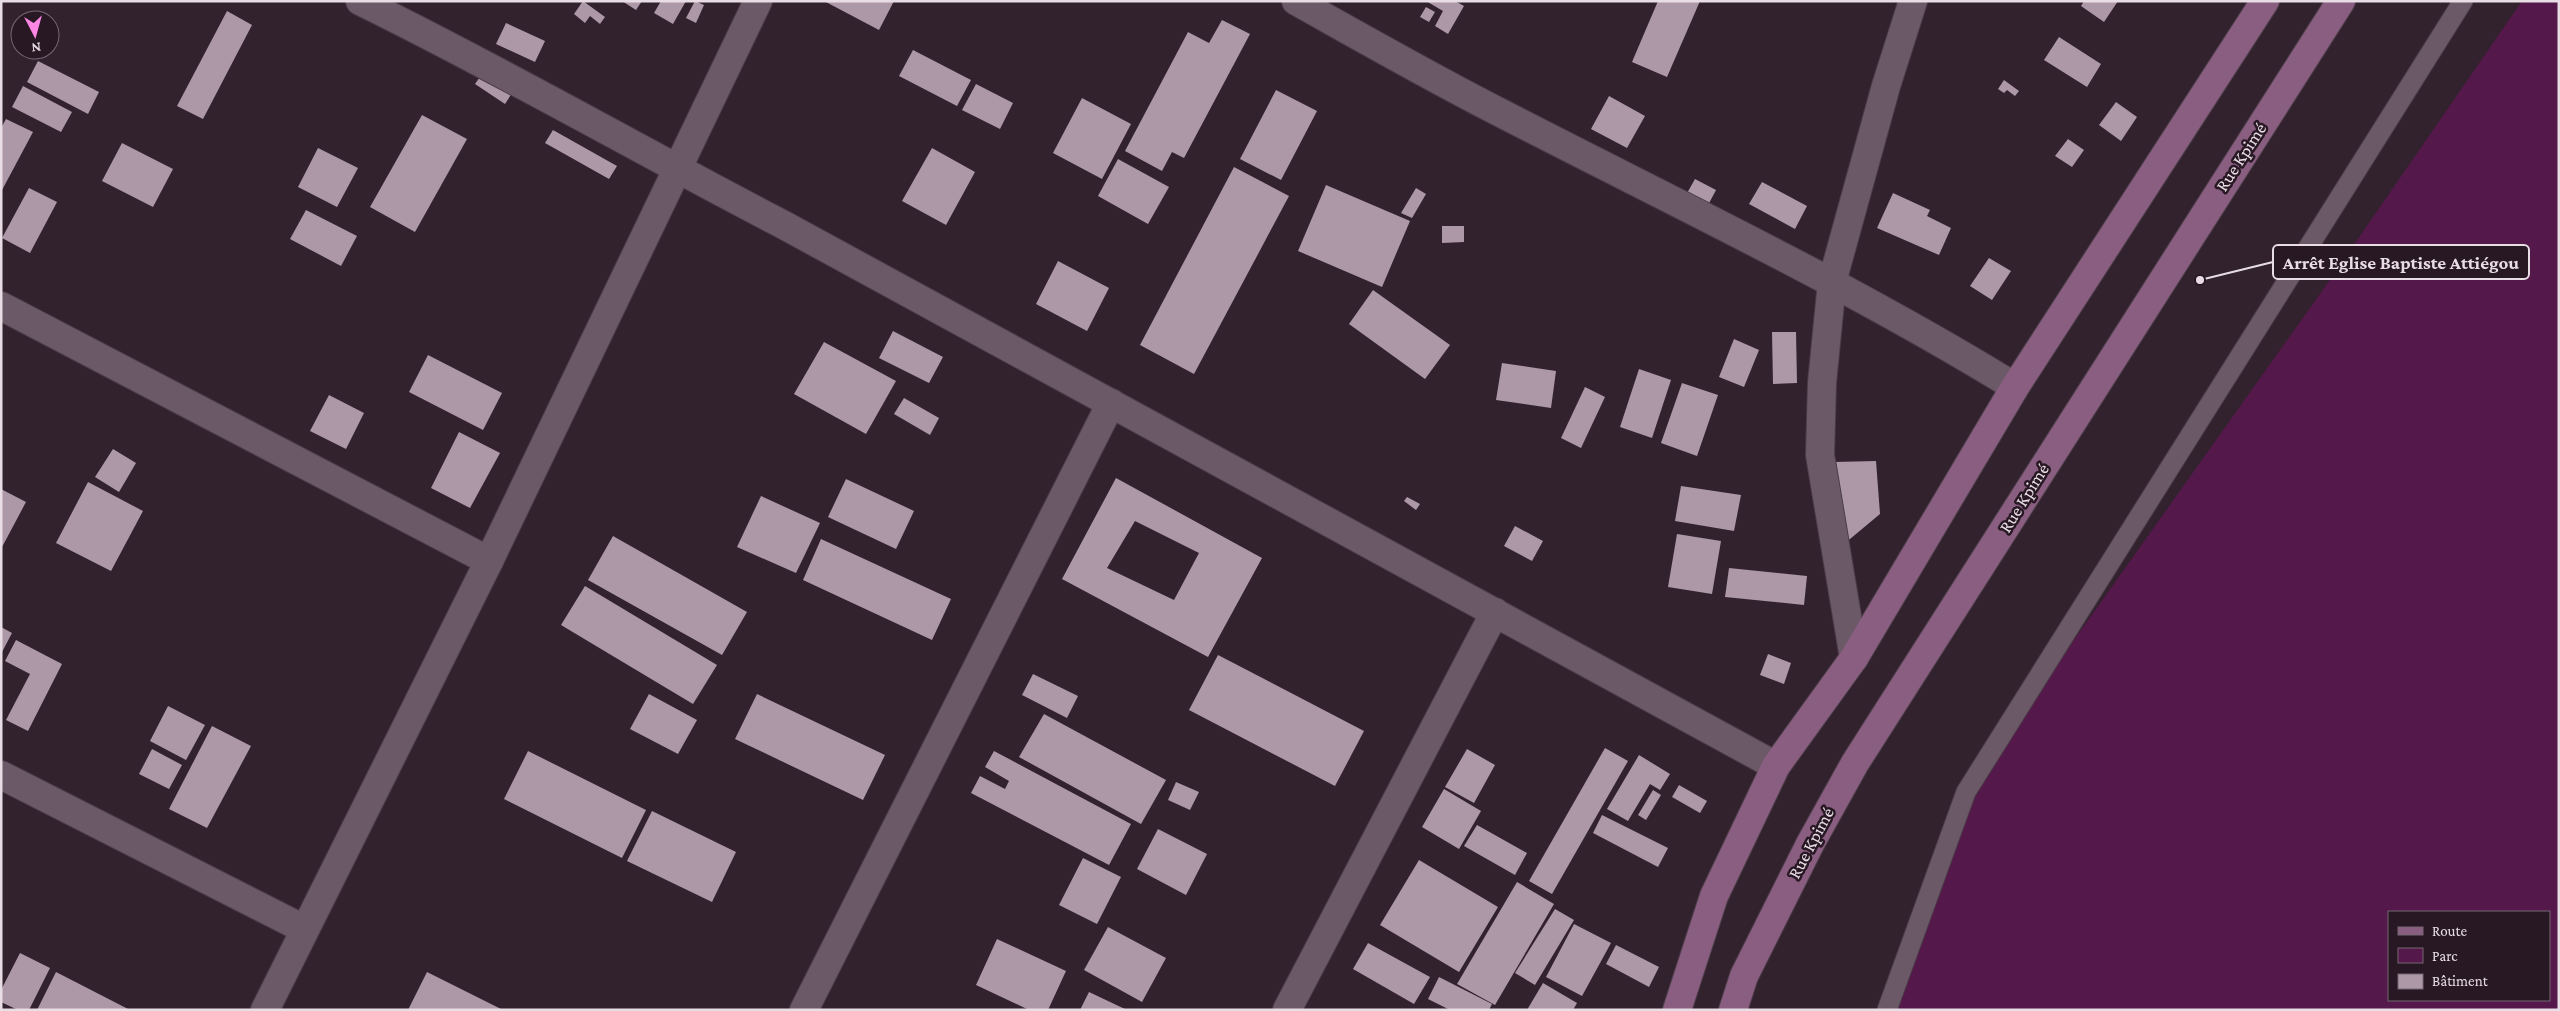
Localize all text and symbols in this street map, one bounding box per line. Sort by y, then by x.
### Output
north arrow [10,10,60,60]
text: N [30,39,42,56]
street label: Rue Kpimé [2212,119,2271,195]
callout: Arrêt Eglise Baptiste Attiégou [2273,245,2529,279]
text: Arrêt Eglise Baptiste Attiégou [2282,252,2519,273]
street label: Rue Kpimé [1995,460,2053,536]
street label: Rue Kpimé [1784,804,1838,882]
legend [2388,911,2550,1001]
text: Route [2432,923,2467,939]
text: Parc [2432,948,2458,964]
text: Bâtiment [2432,973,2489,989]

